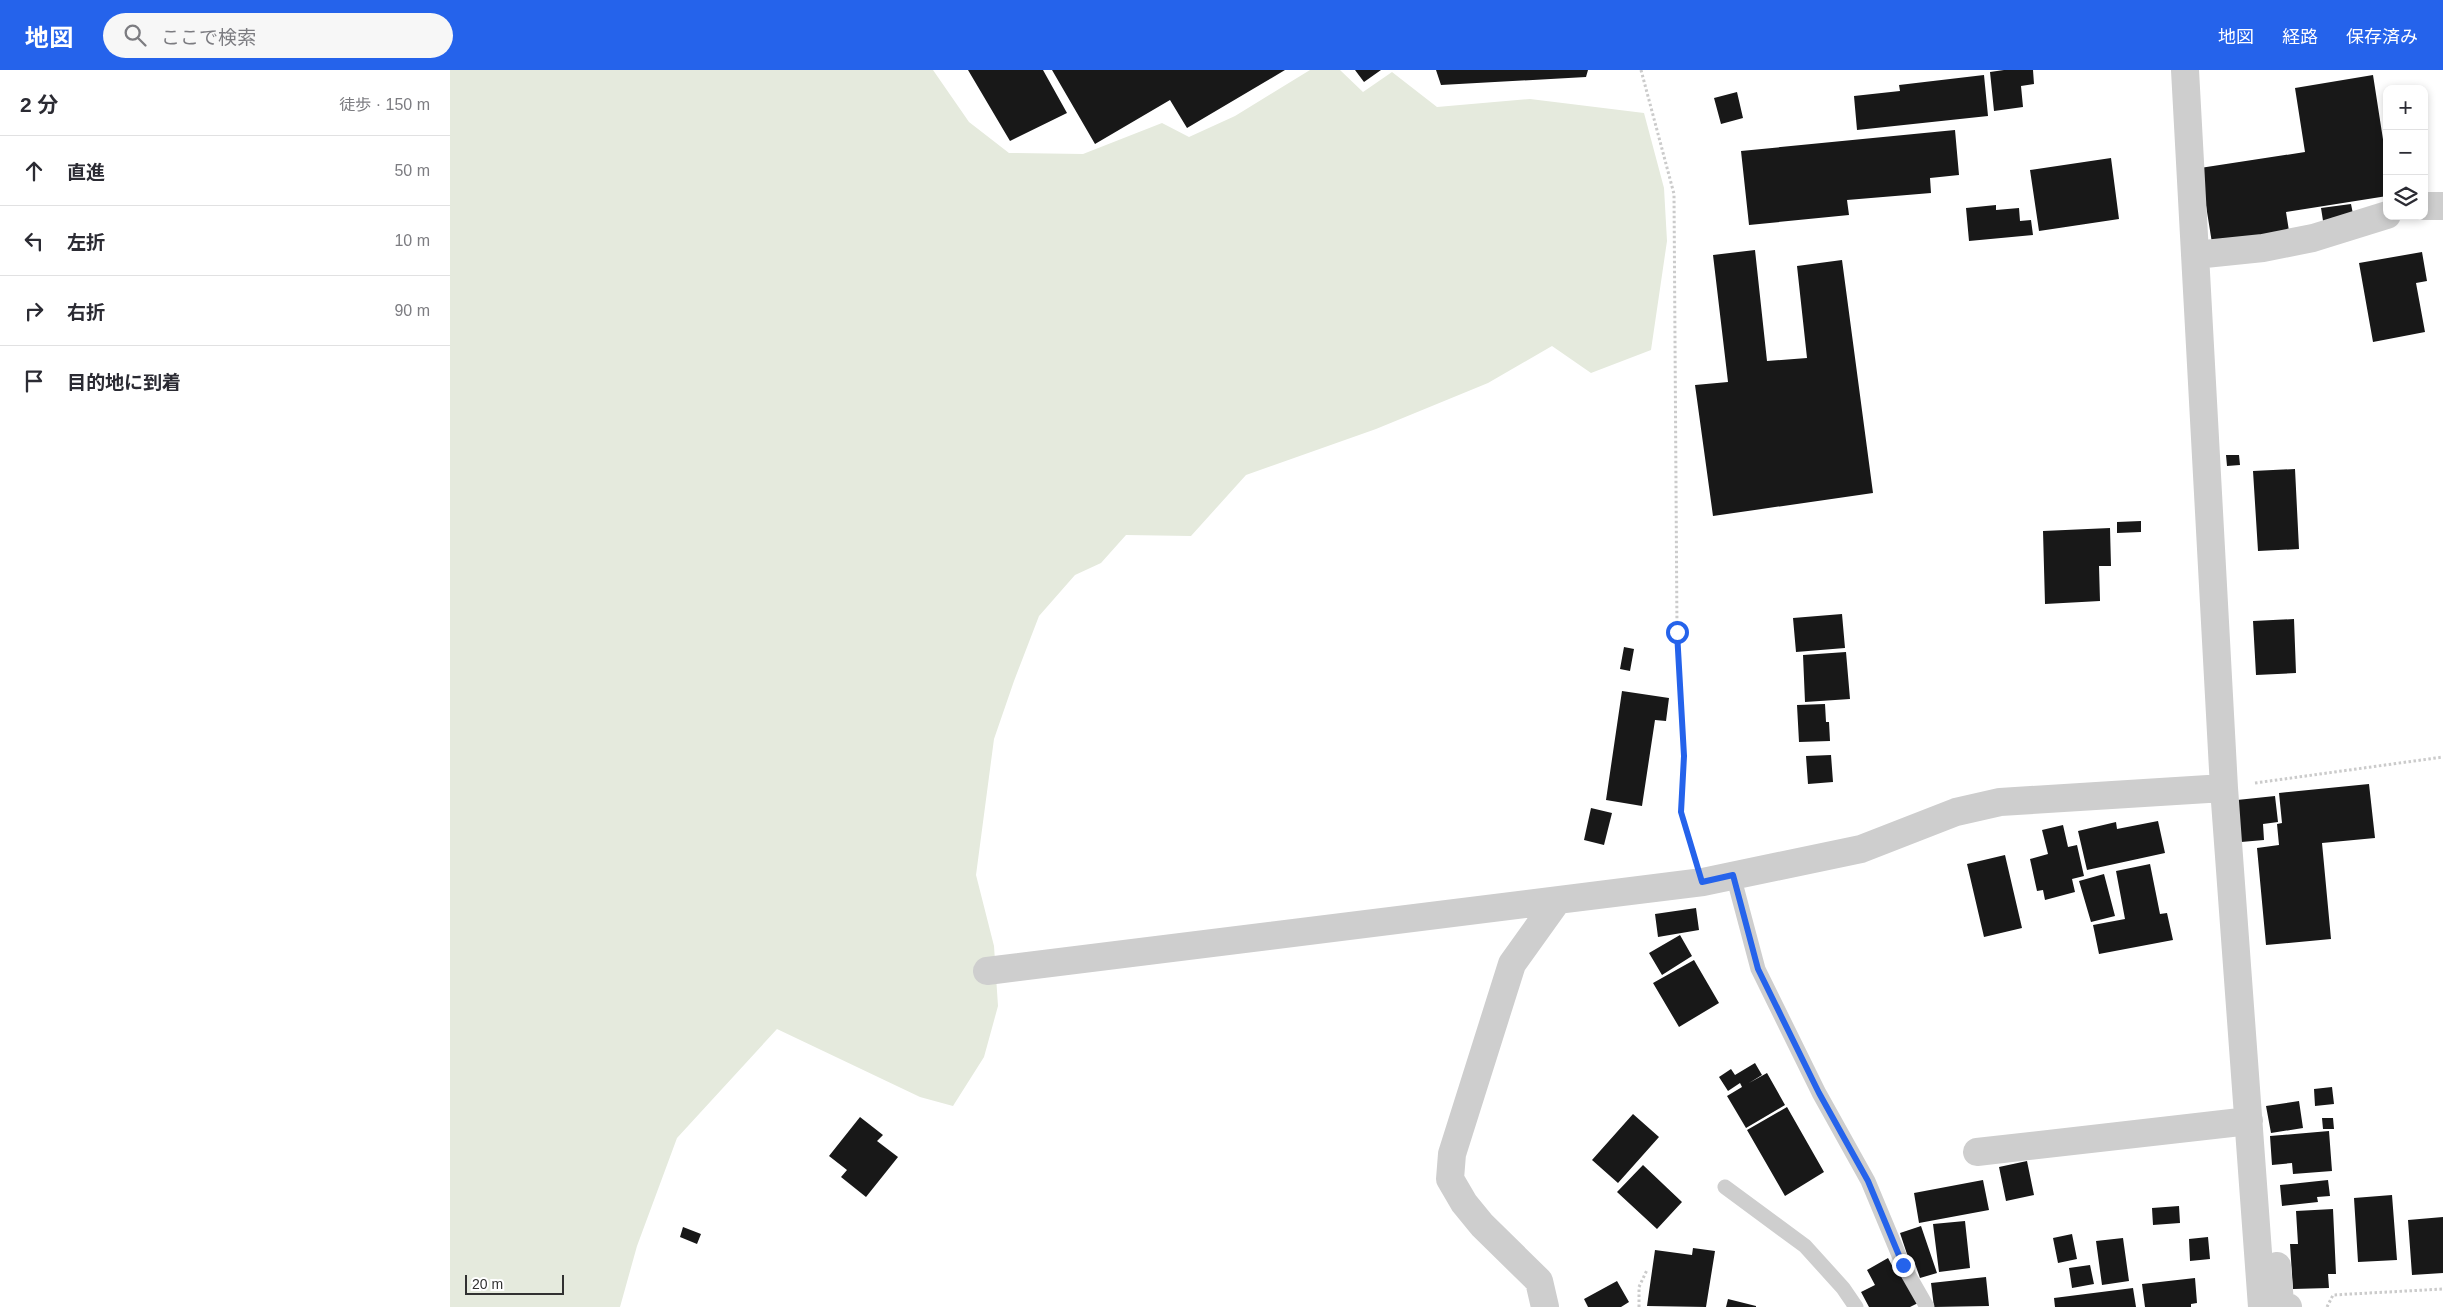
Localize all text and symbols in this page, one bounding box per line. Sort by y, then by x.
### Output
search box [103,13,453,58]
icon: search [121,21,149,49]
text: 地図 [25,24,73,51]
text: ここで検索 [161,27,256,48]
text: 地図 [2218,27,2254,47]
text: 経路 [2282,27,2318,47]
text: 保存済み [2346,27,2418,47]
map controls [2383,85,2428,220]
button: + [2383,85,2428,130]
text: 2 分 [20,93,59,116]
text: 徒歩 · 150 m [339,96,430,113]
button: − [2383,130,2428,175]
icon: ahead [20,157,48,185]
text: 直進 [67,162,105,183]
text: 50 m [394,162,430,179]
button: layers [2383,175,2428,220]
icon: left [20,227,48,255]
text: 左折 [67,232,105,253]
text: 10 m [394,232,430,249]
icon: right [20,297,48,325]
text: 右折 [67,302,105,323]
text: 90 m [394,302,430,319]
icon: arrive [20,367,48,395]
text: 目的地に到着 [67,372,181,393]
route start [1666,621,1689,644]
route end [1892,1254,1915,1277]
scale bar [465,1272,564,1295]
text: 20 m [472,1276,503,1292]

